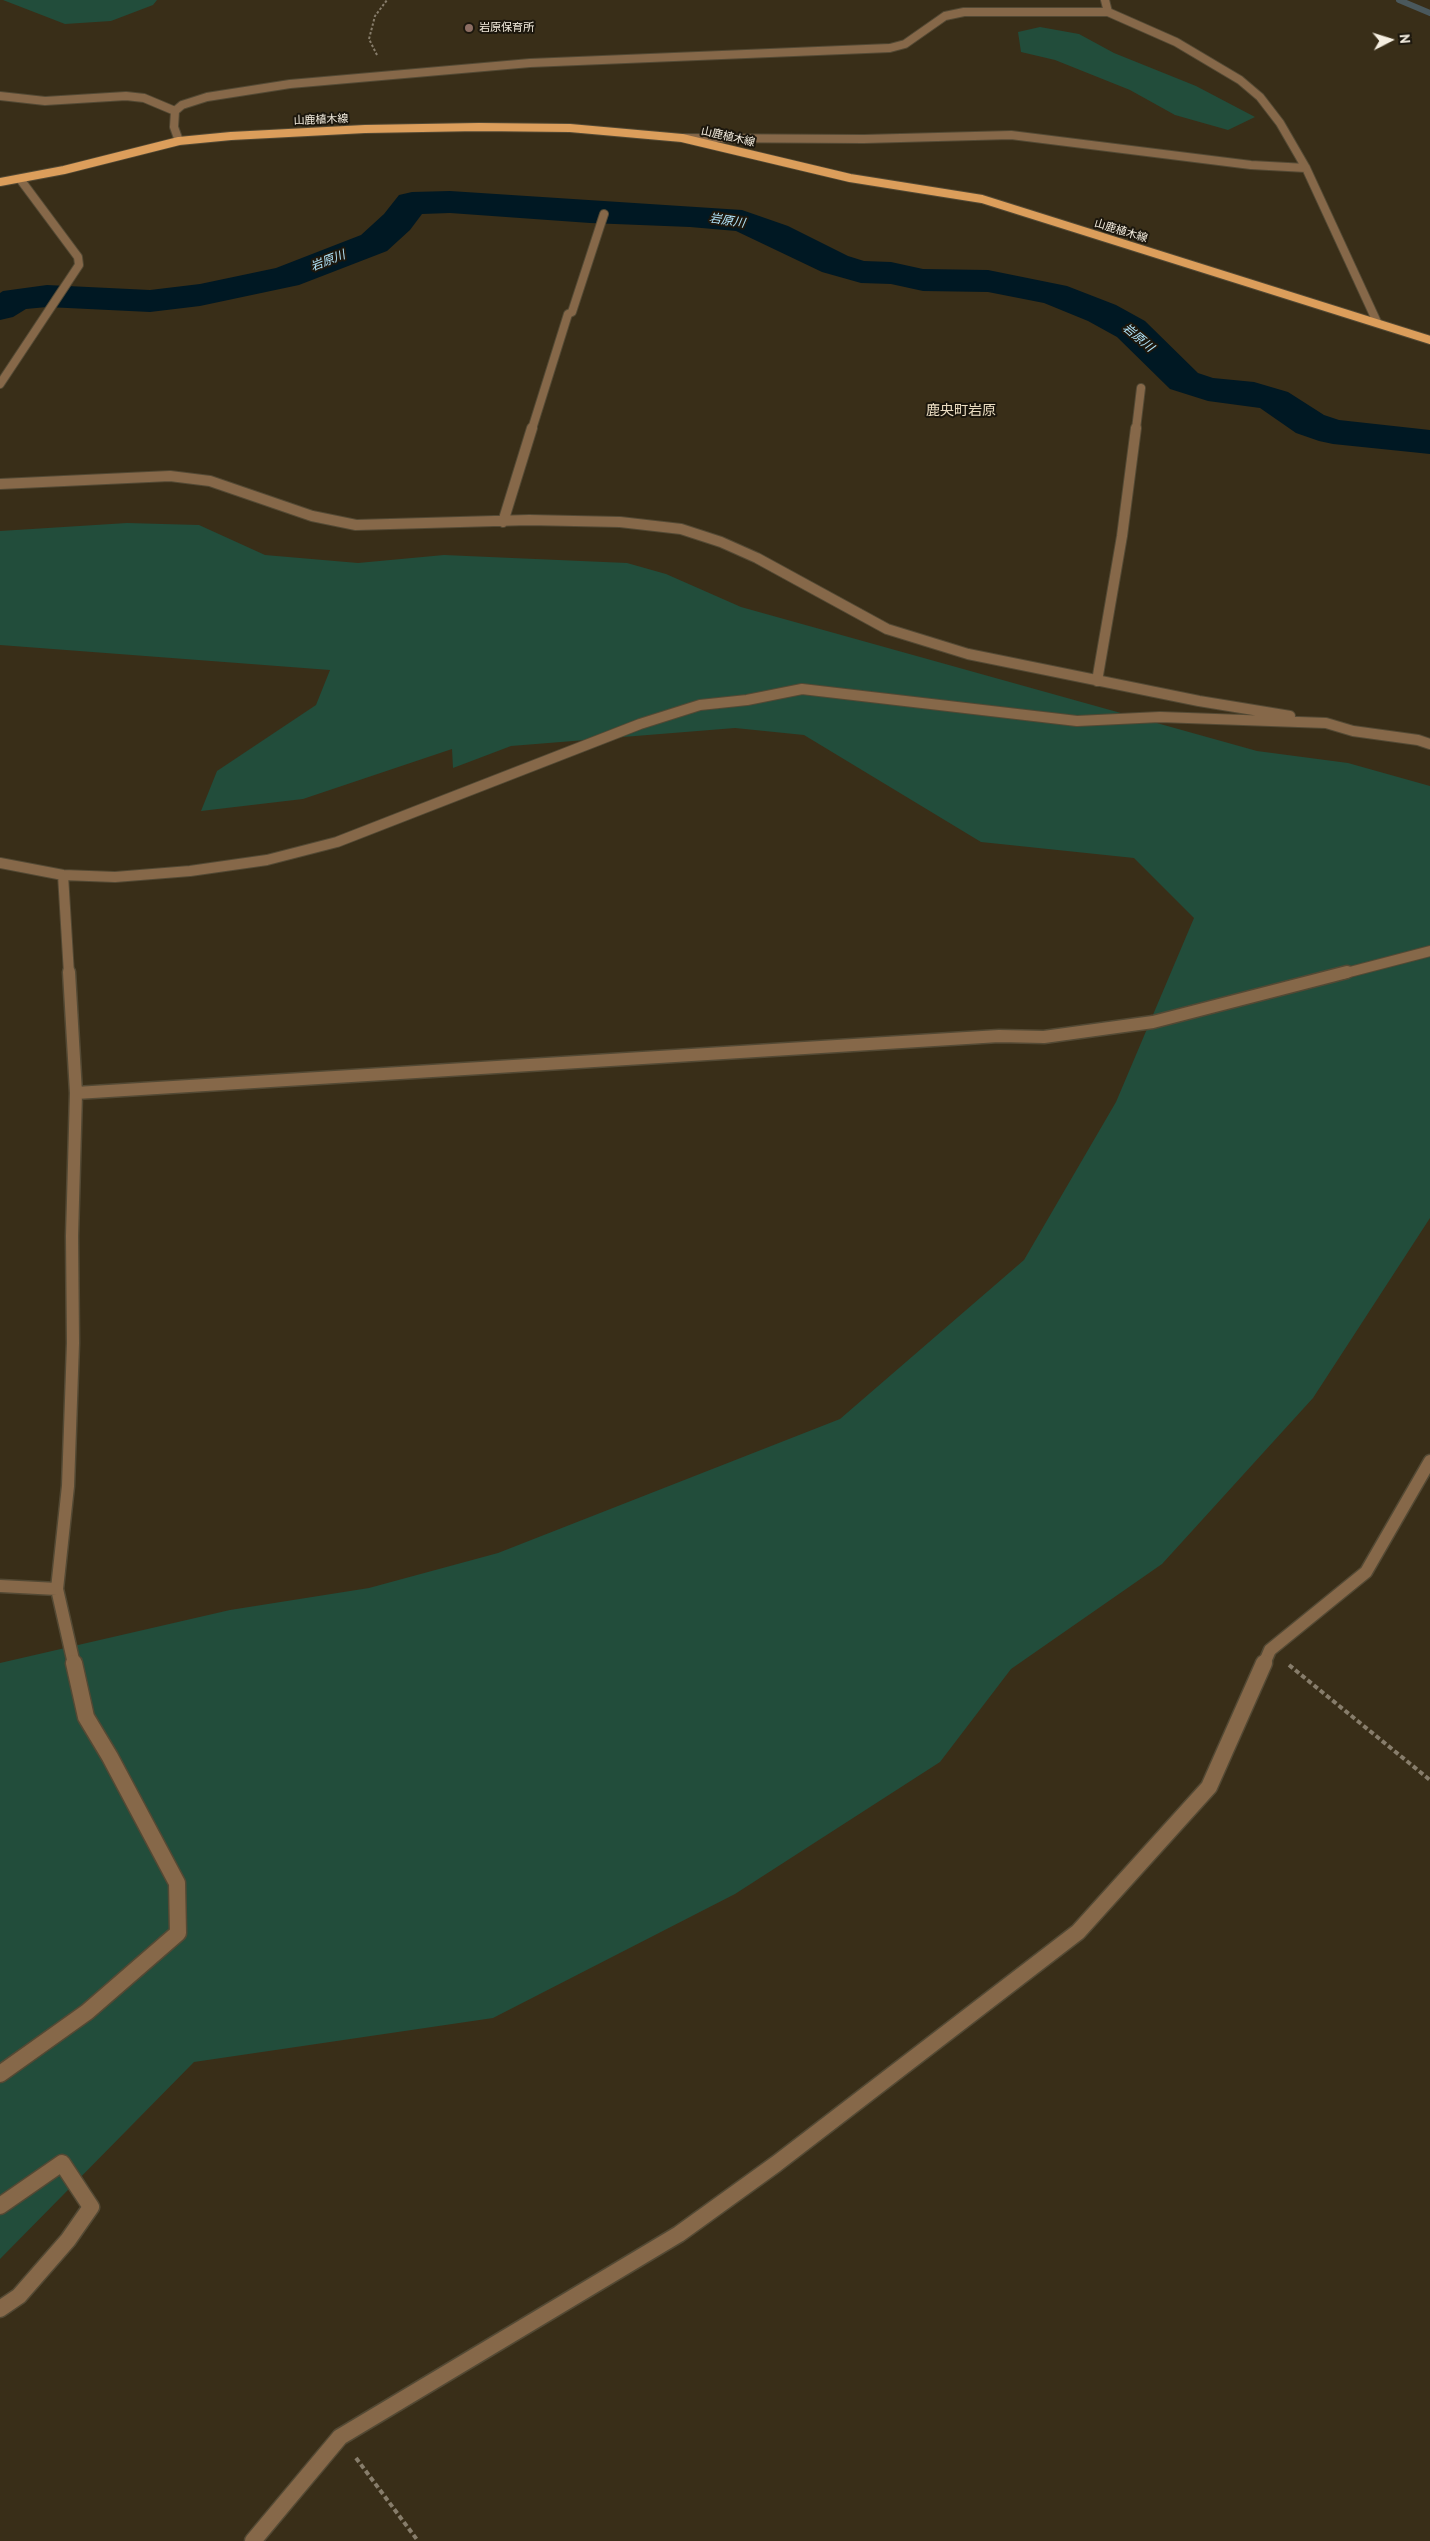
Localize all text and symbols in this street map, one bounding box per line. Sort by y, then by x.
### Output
north arrow [1365,15,1415,65]
place label: 岩原保育所 [479,21,534,35]
marker: 岩原保育所 [463,22,475,34]
text: N [1396,33,1414,44]
street label: 山鹿植木線 [293,112,349,128]
street label: 山鹿植木線 [700,124,756,150]
water label: 岩原川 [708,211,746,231]
street label: 山鹿植木線 [1093,217,1149,245]
water label: 岩原川 [309,248,347,274]
water label: 岩原川 [1120,321,1156,355]
district label: 鹿央町岩原 [926,403,996,419]

